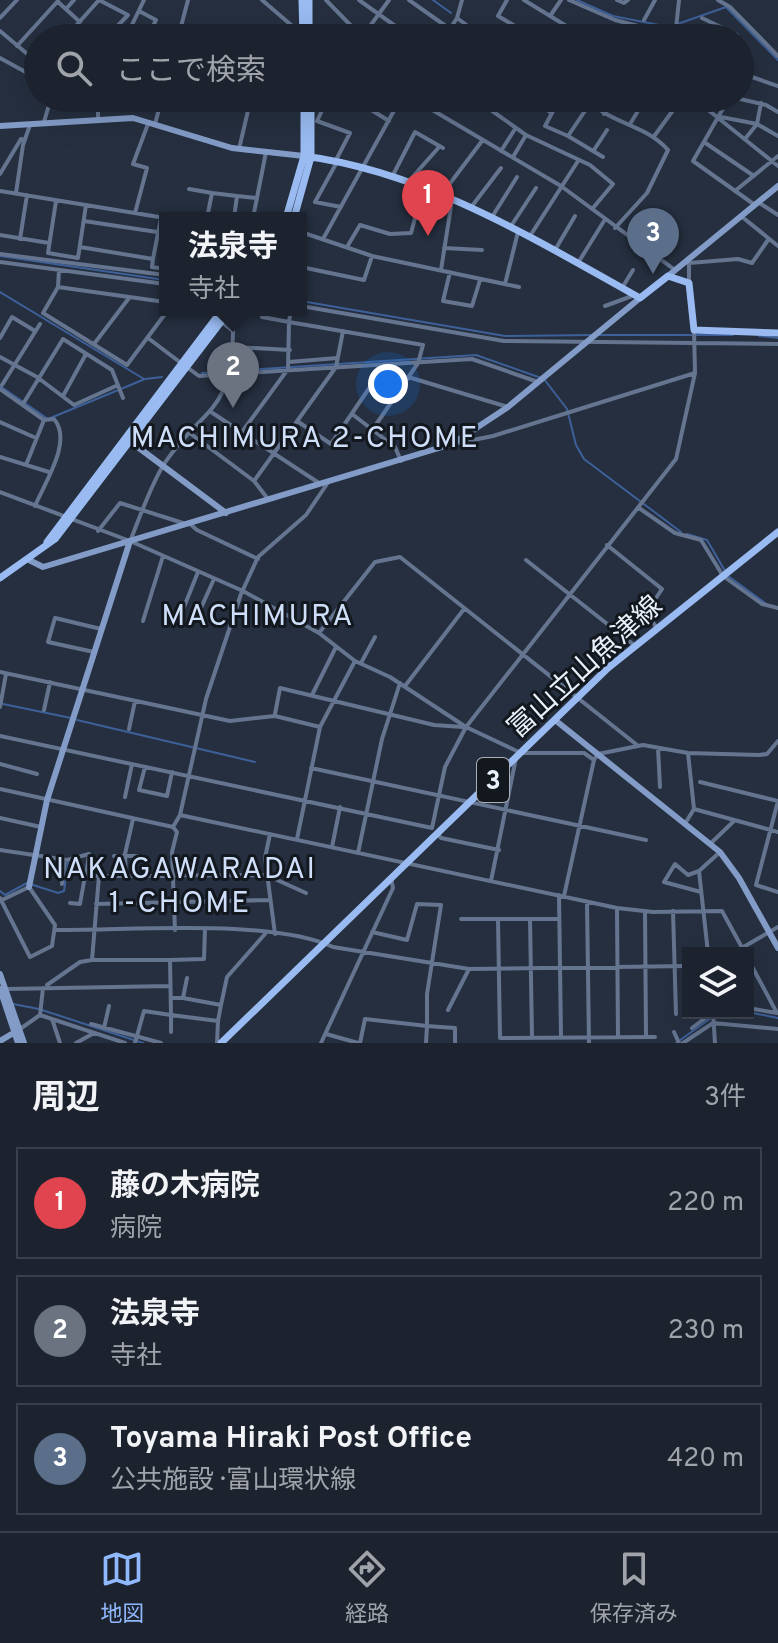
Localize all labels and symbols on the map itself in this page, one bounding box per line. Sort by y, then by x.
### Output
pin: 1 [402,170,454,236]
pin: 3 [627,208,679,274]
pin: 2 [207,342,259,408]
your location [368,364,408,404]
district label: MACHIMURA 2-CHOME [130,421,480,458]
street label: 富山立山魚津線 [501,589,671,747]
district label: MACHIMURA [161,599,355,636]
road number: 3 [477,758,509,802]
district label: NAKAGAWARADAI 1-CHOME [43,852,317,923]

